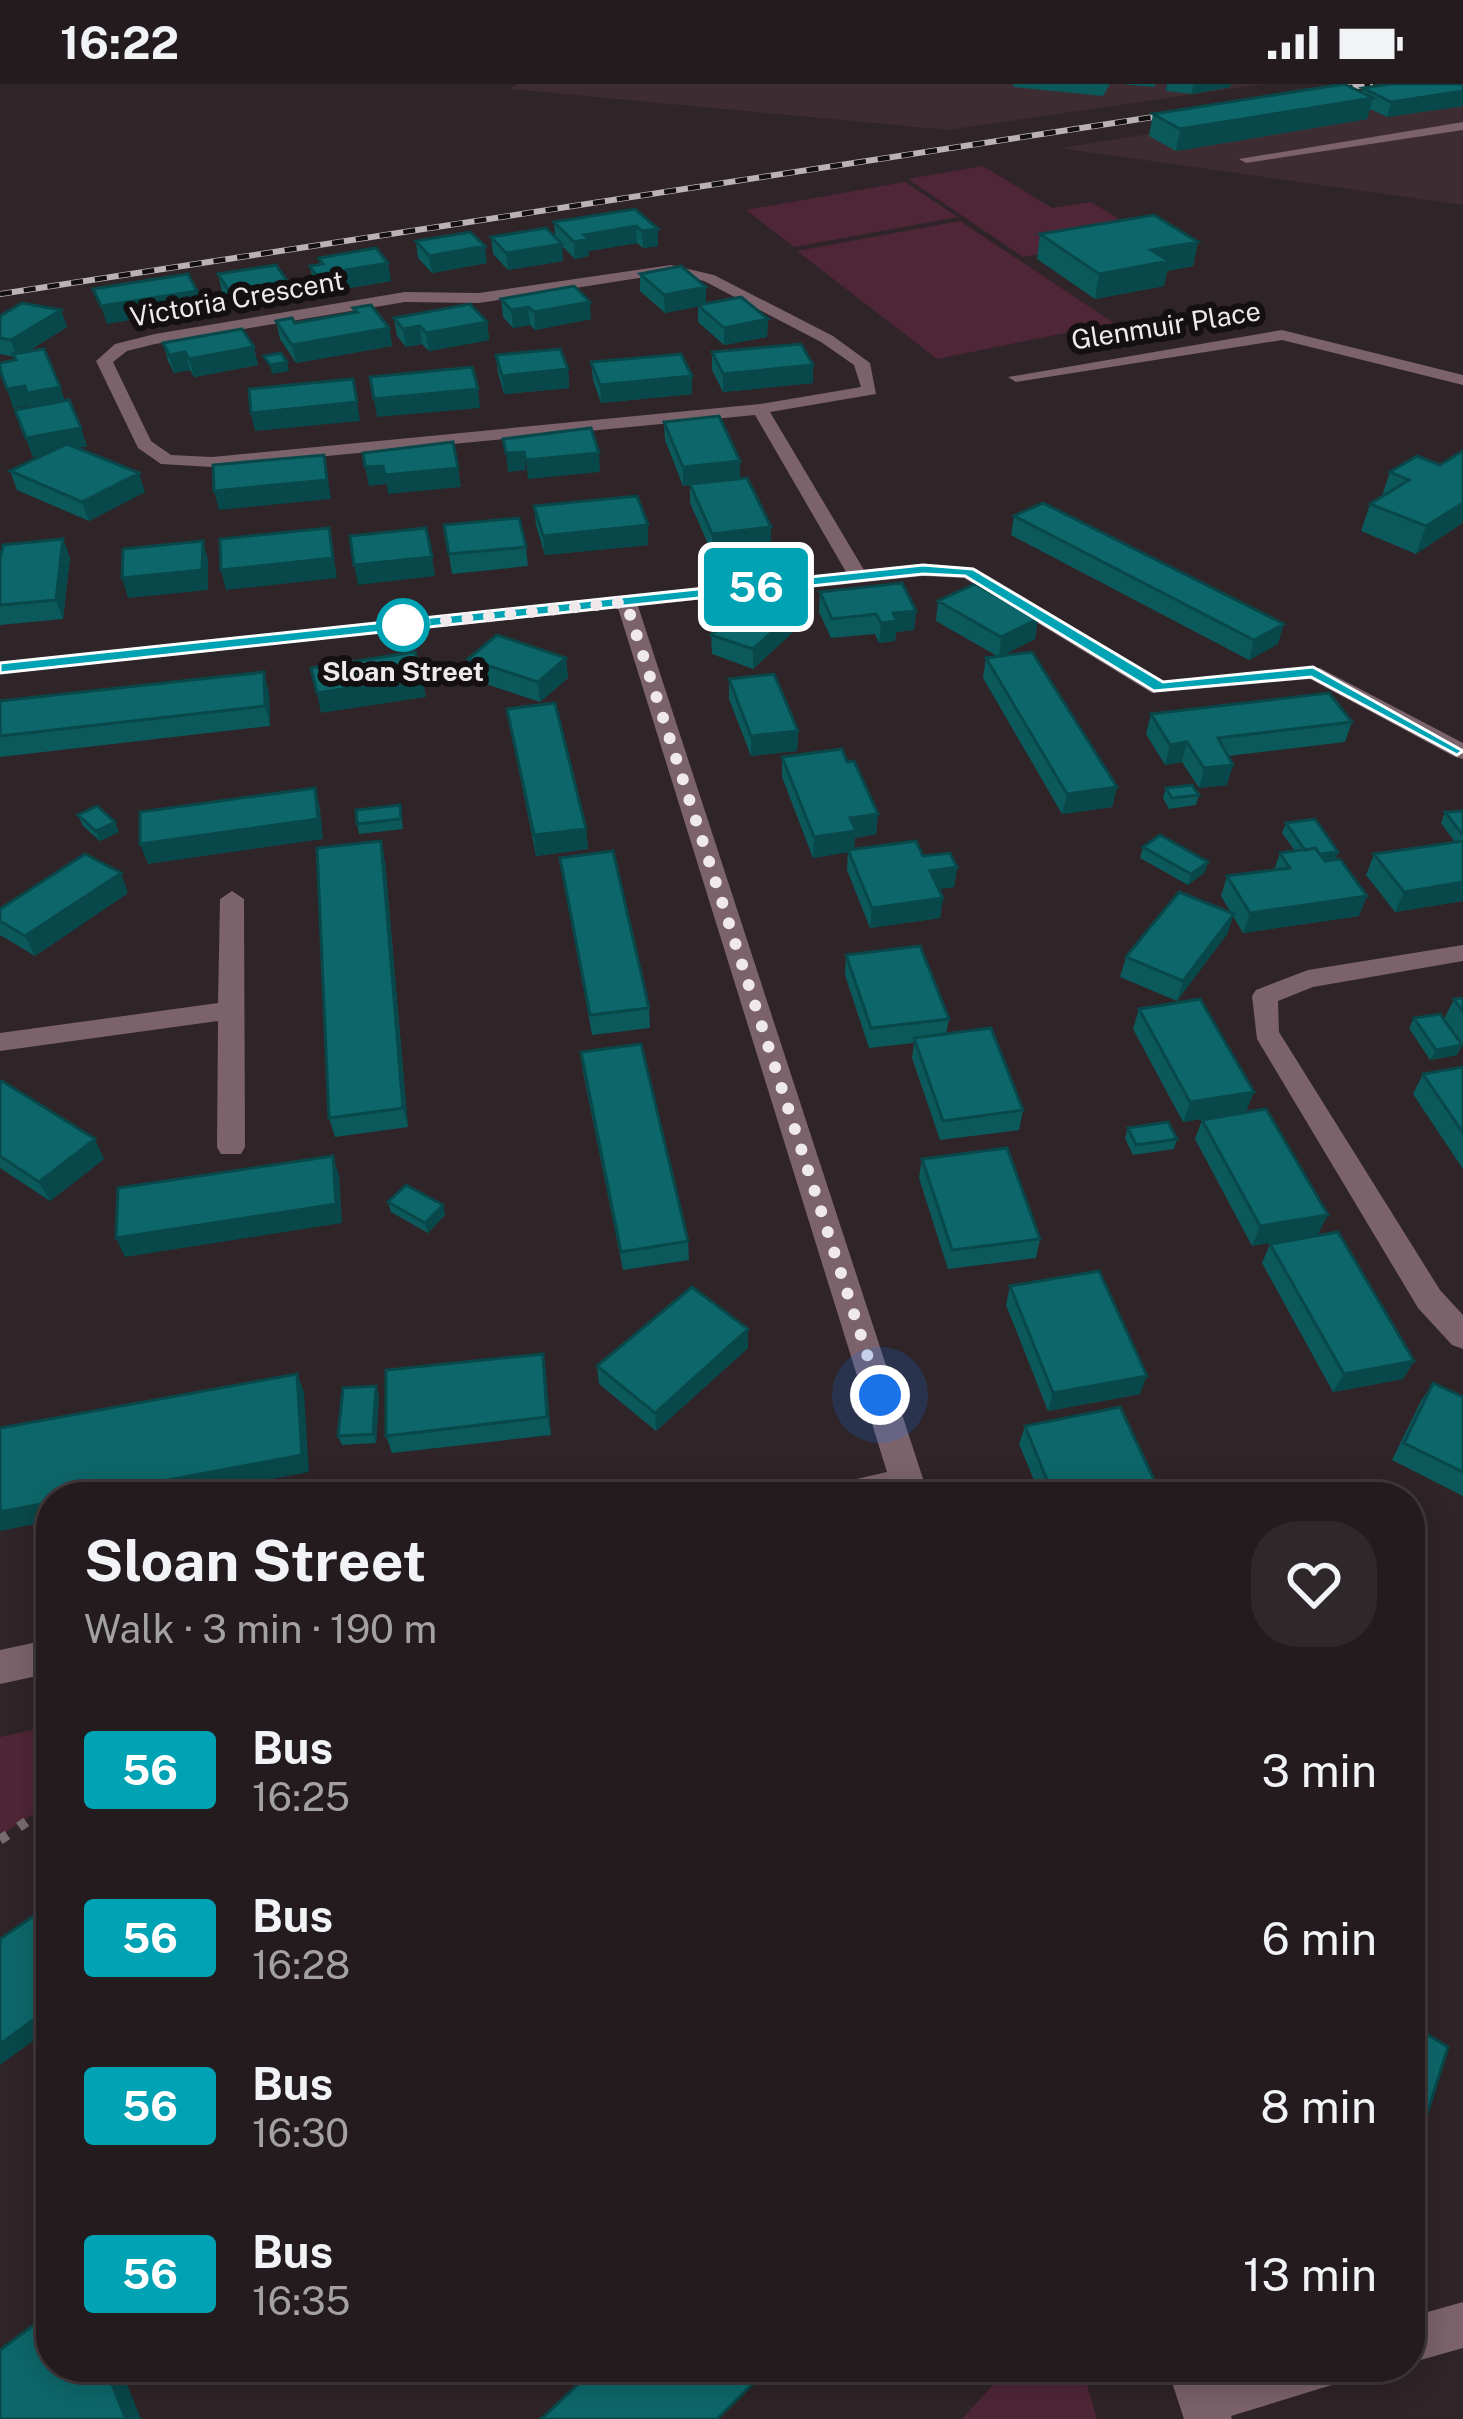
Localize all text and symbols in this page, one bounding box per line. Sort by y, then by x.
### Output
text: 16:22 [60,16,179,69]
street label: Victoria Crescent [128,263,346,333]
street label: Glenmuir Place [1069,294,1263,356]
line badge: 56 [702,548,810,626]
text: 56 [728,562,784,611]
marker: Sloan Street [378,600,428,650]
place label: Sloan Street [322,655,484,687]
your location [850,1365,910,1425]
button: heart [1251,1521,1377,1647]
text: Sloan Street [84,1527,426,1594]
text: Walk · 3 min · 190 m [84,1606,437,1652]
text: Bus [252,1721,333,1774]
text: 3 min [1261,1744,1377,1797]
text: 56 [122,1745,178,1794]
text: 16:25 [252,1774,350,1820]
text: Bus [252,1889,333,1942]
text: 6 min [1262,1912,1377,1965]
text: 56 [122,1913,178,1962]
text: 16:28 [252,1942,350,1988]
text: Bus [252,2057,333,2110]
text: 8 min [1261,2080,1377,2133]
text: 56 [122,2081,178,2130]
text: 16:30 [252,2110,349,2156]
text: Bus [252,2225,333,2278]
text: 13 min [1243,2248,1377,2301]
text: 56 [122,2249,178,2298]
text: 16:35 [252,2278,351,2324]

